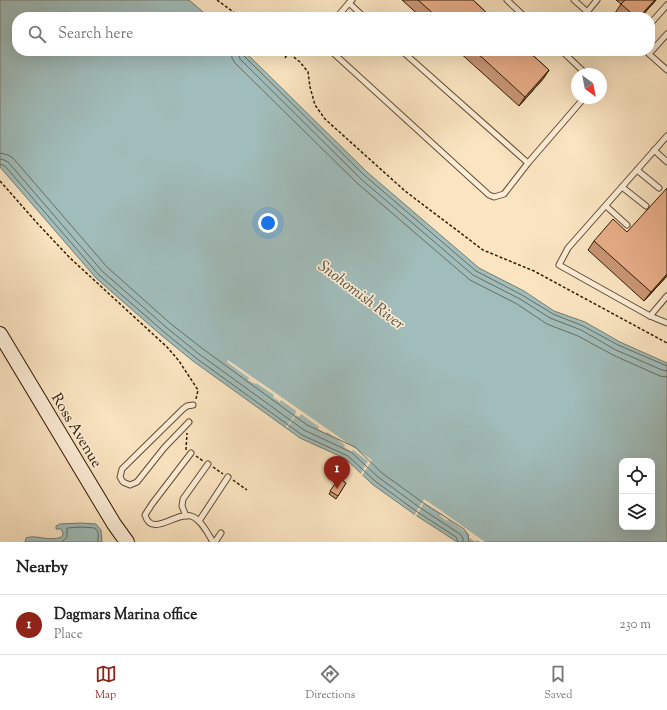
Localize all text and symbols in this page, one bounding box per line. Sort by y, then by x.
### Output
search box [12,12,655,56]
icon: search [26,23,48,45]
text: Search here [58,24,133,45]
north arrow [571,68,607,104]
your location [258,213,278,233]
water label: Snohomish River [312,256,409,336]
street label: Ross Avenue [45,390,106,472]
pin: 1 [324,456,350,489]
map controls [619,458,655,530]
button: locate [619,458,655,494]
button: layers [619,494,655,530]
text: Nearby [16,556,68,580]
text: Dagmars Marina office [54,605,197,626]
text: 1 [27,616,31,634]
text: 230 m [619,616,651,634]
text: Place [54,626,83,644]
tab: Map [95,663,117,703]
tab: Directions [306,663,355,703]
tab: Saved [544,663,572,703]

